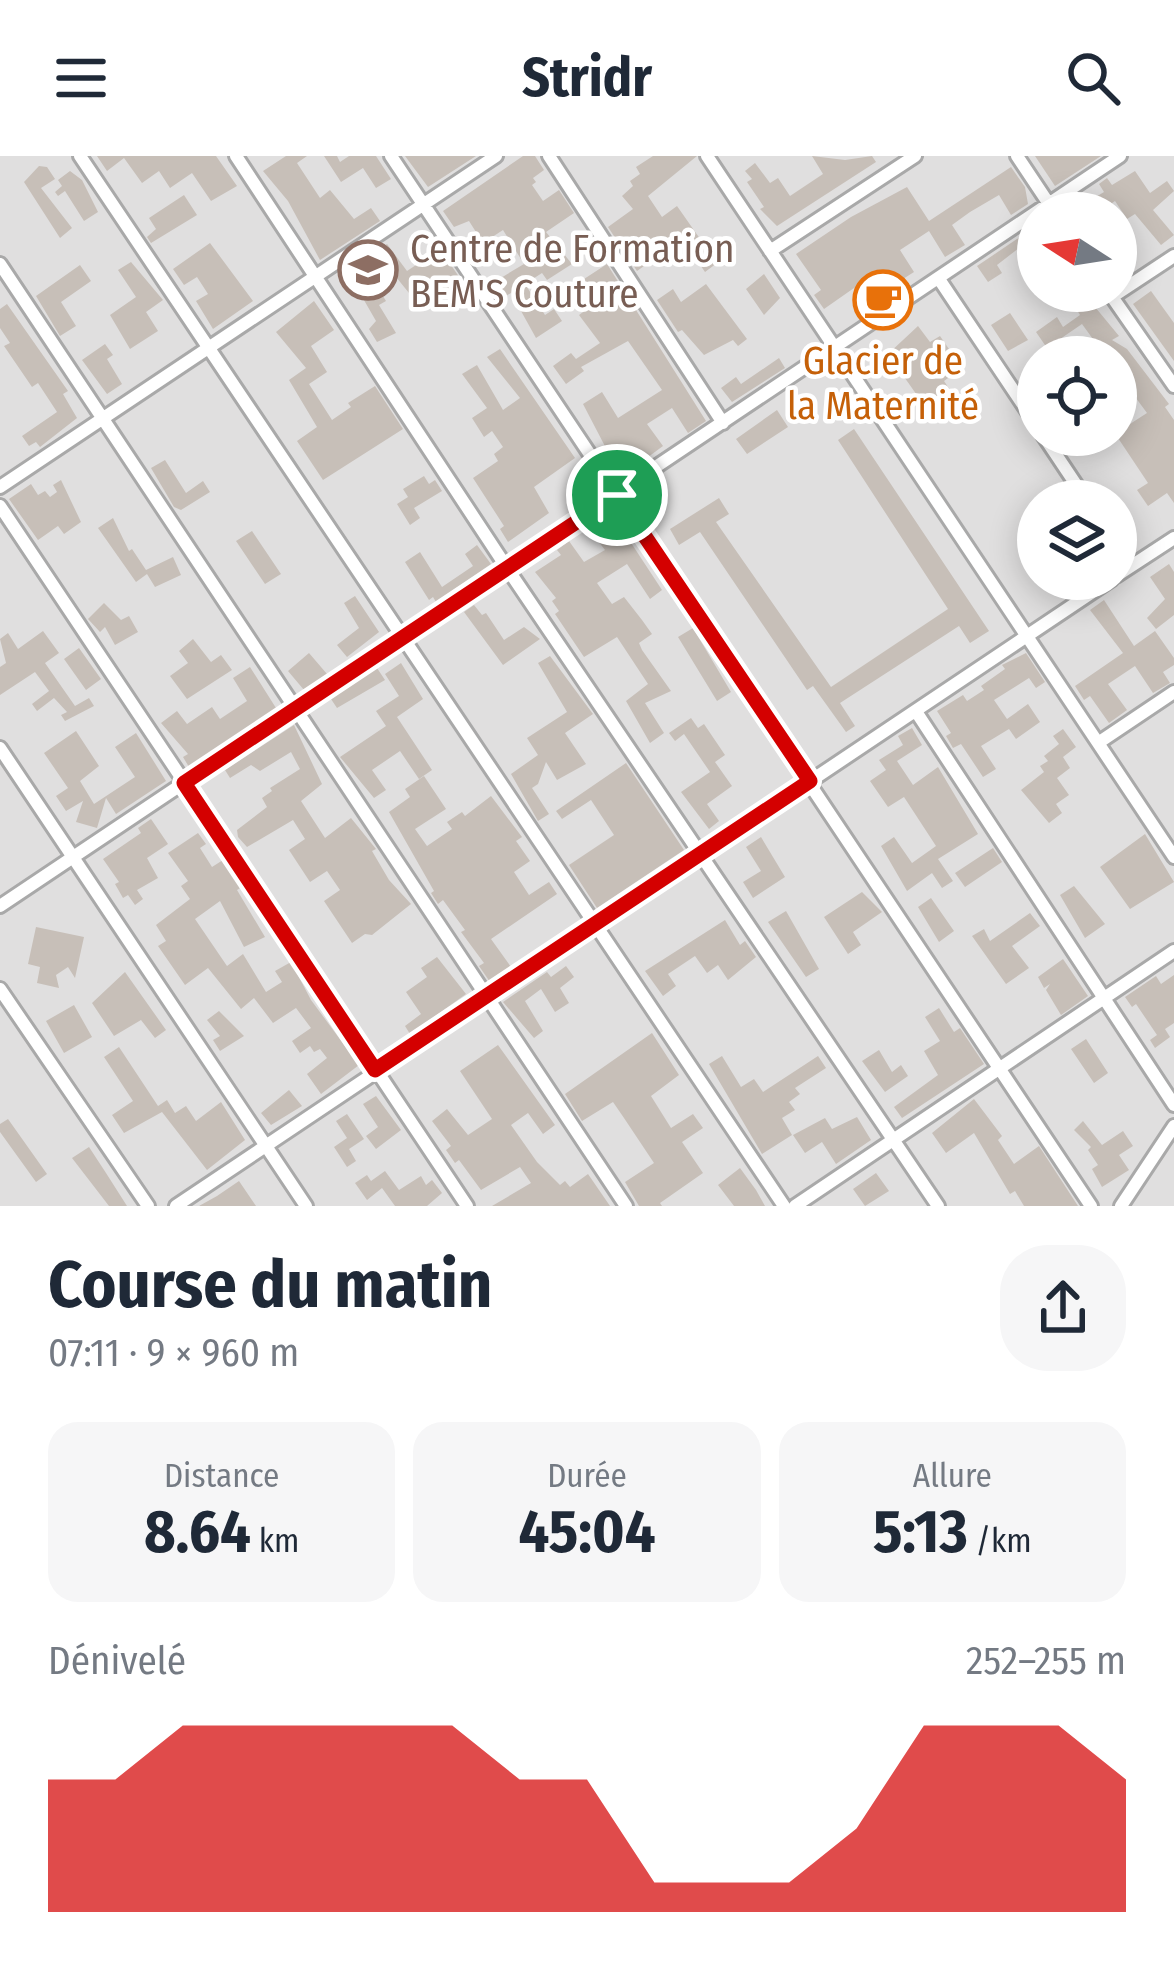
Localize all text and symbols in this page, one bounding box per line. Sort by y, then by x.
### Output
icon: menu [48,45,114,111]
icon: search [1060,45,1126,111]
text: Stridr [522,46,652,110]
north arrow [1017,192,1137,312]
map controls [1017,192,1137,600]
place label: Centre de Formation BEM'S Couture [410,226,734,317]
school or university icon: Centre de Formation BEM'S Couture [337,239,399,301]
cafe icon: Glacier de la Maternité [852,269,914,331]
button: locate [1017,336,1137,456]
place label: Glacier de la Maternité [787,338,979,429]
pin [566,444,668,546]
icon: arrive [584,462,650,528]
button: layers [1017,480,1137,600]
text: Course du matin [48,1245,492,1324]
button: share [1000,1245,1126,1371]
text: 07:11 · 9 × 960 m [48,1330,299,1376]
text: Distance [164,1456,279,1496]
text: Durée [547,1456,627,1496]
text: Allure [913,1456,992,1496]
text: 8.64 [144,1496,251,1568]
text: 45:04 [518,1496,656,1568]
text: 5:13 [873,1496,968,1568]
text: km [251,1521,299,1561]
text: /km [968,1521,1032,1561]
text: Dénivelé [48,1638,186,1684]
text: 252–255 m [966,1638,1126,1684]

